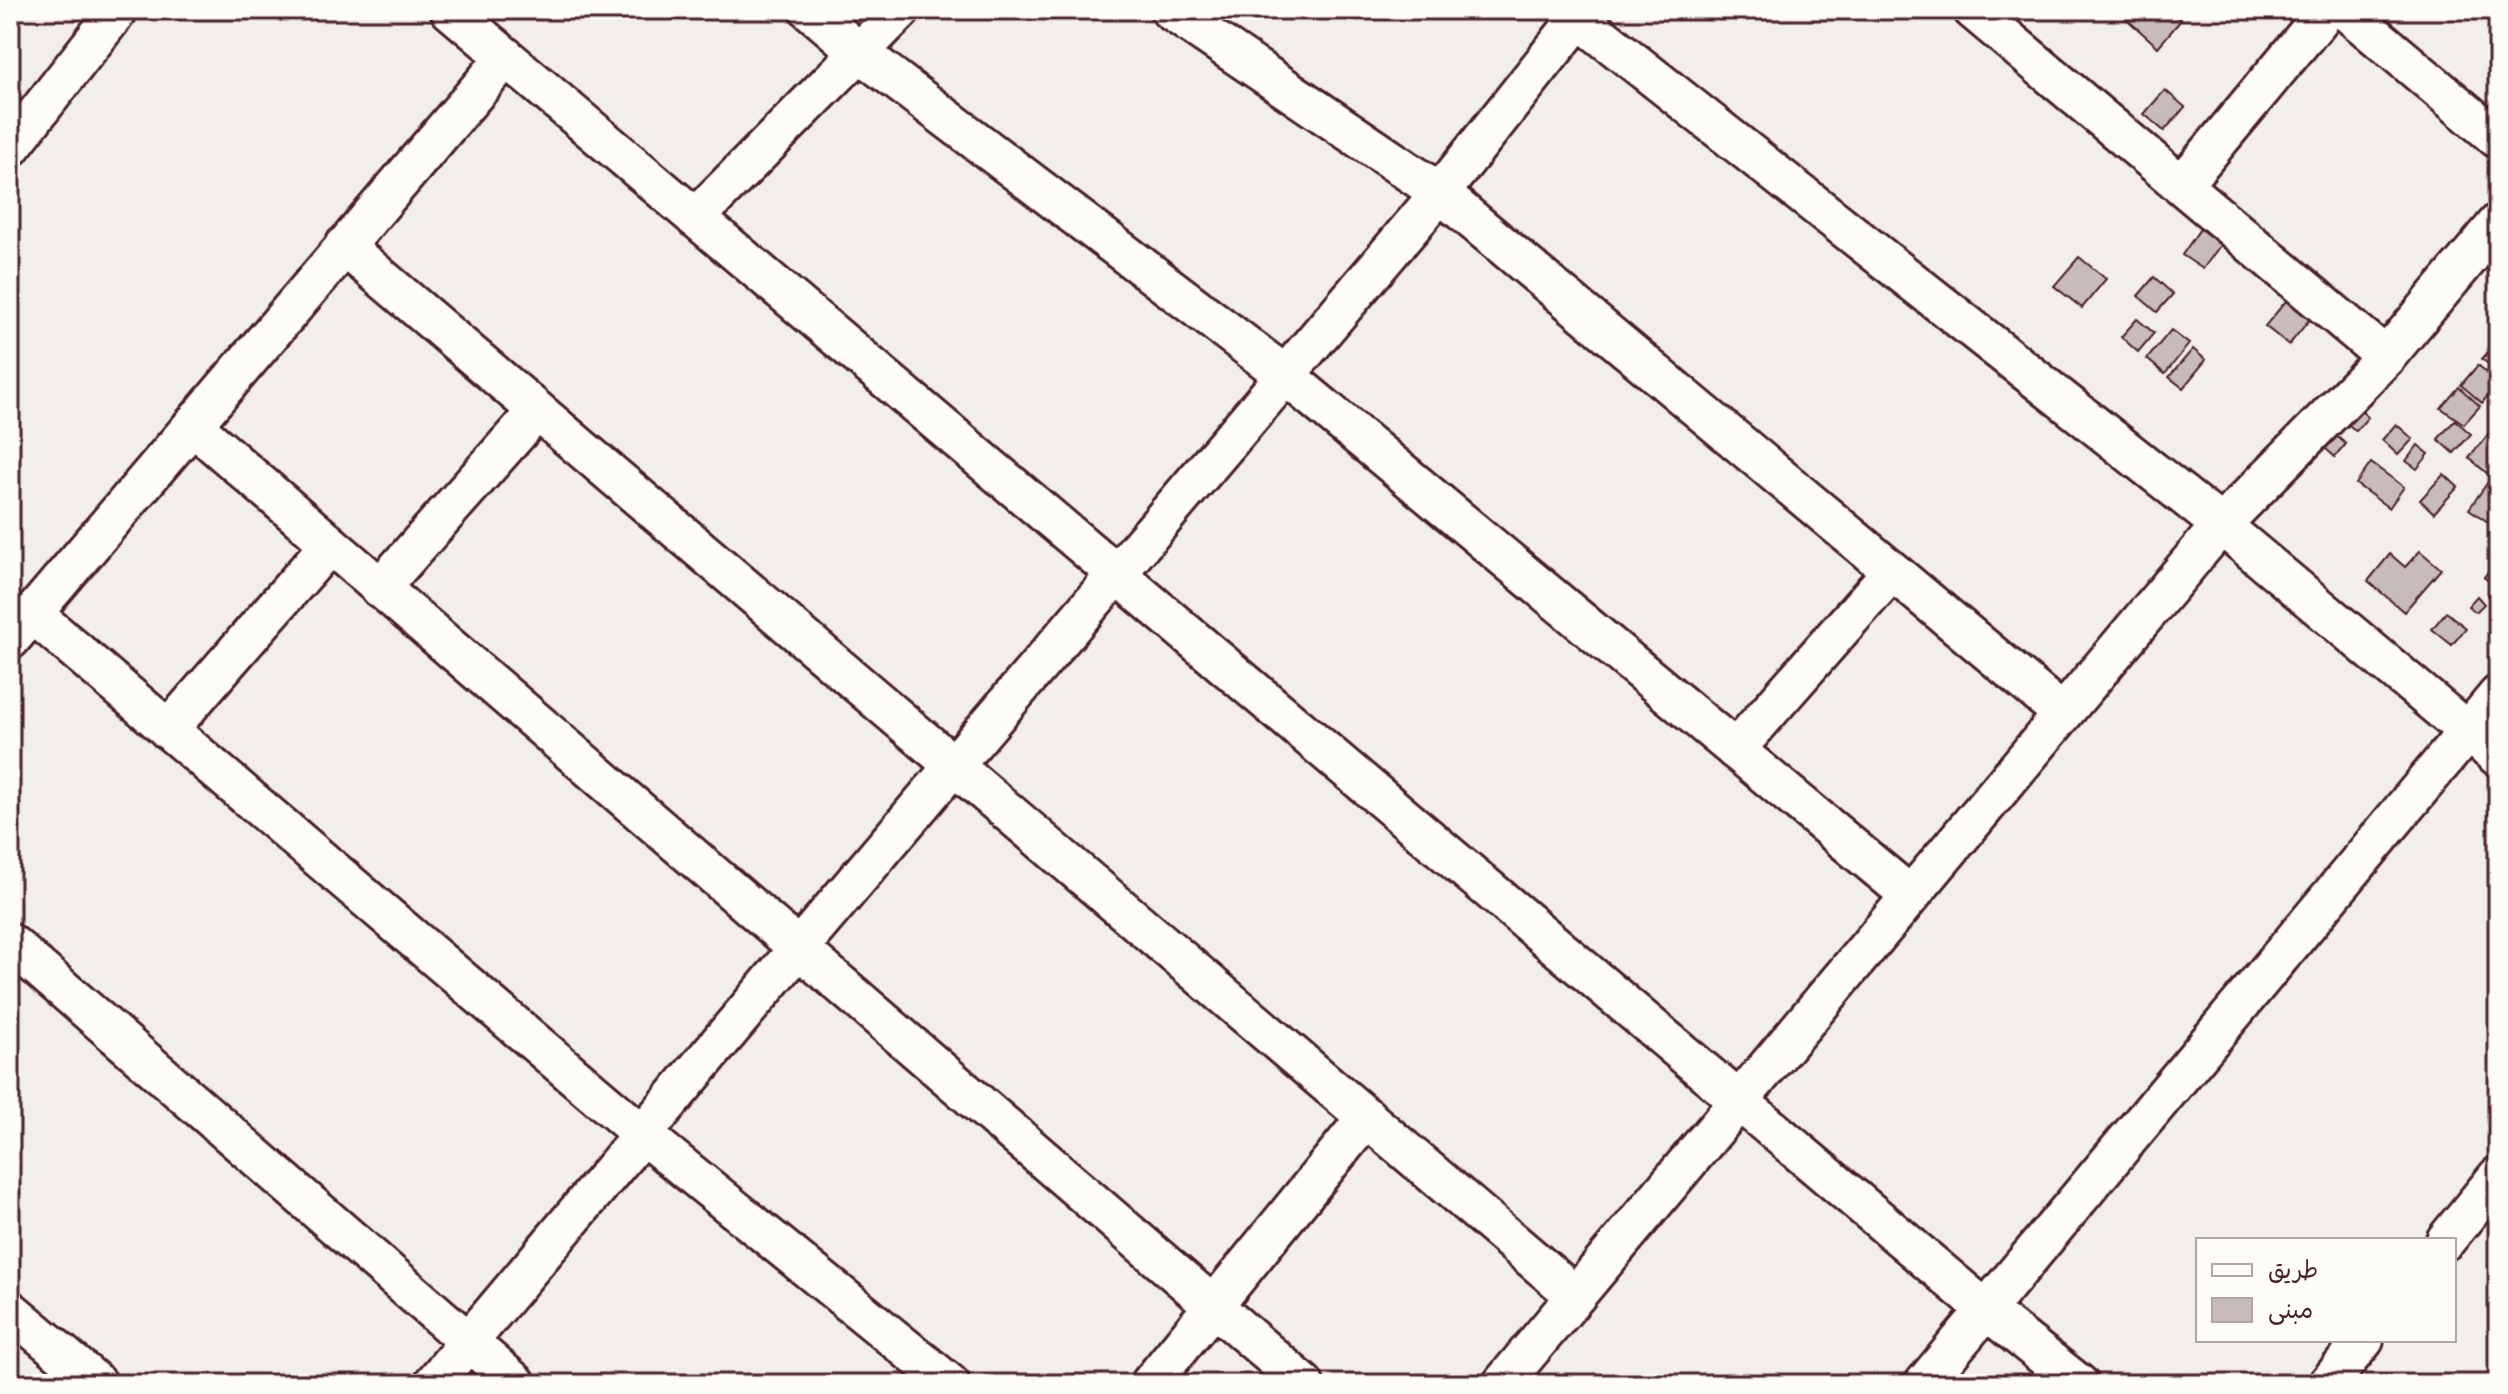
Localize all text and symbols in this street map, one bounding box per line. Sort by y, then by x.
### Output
legend [2196,1238,2456,1342]
text: طريق [2268,1256,2318,1285]
text: مبنى [2268,1296,2313,1325]

